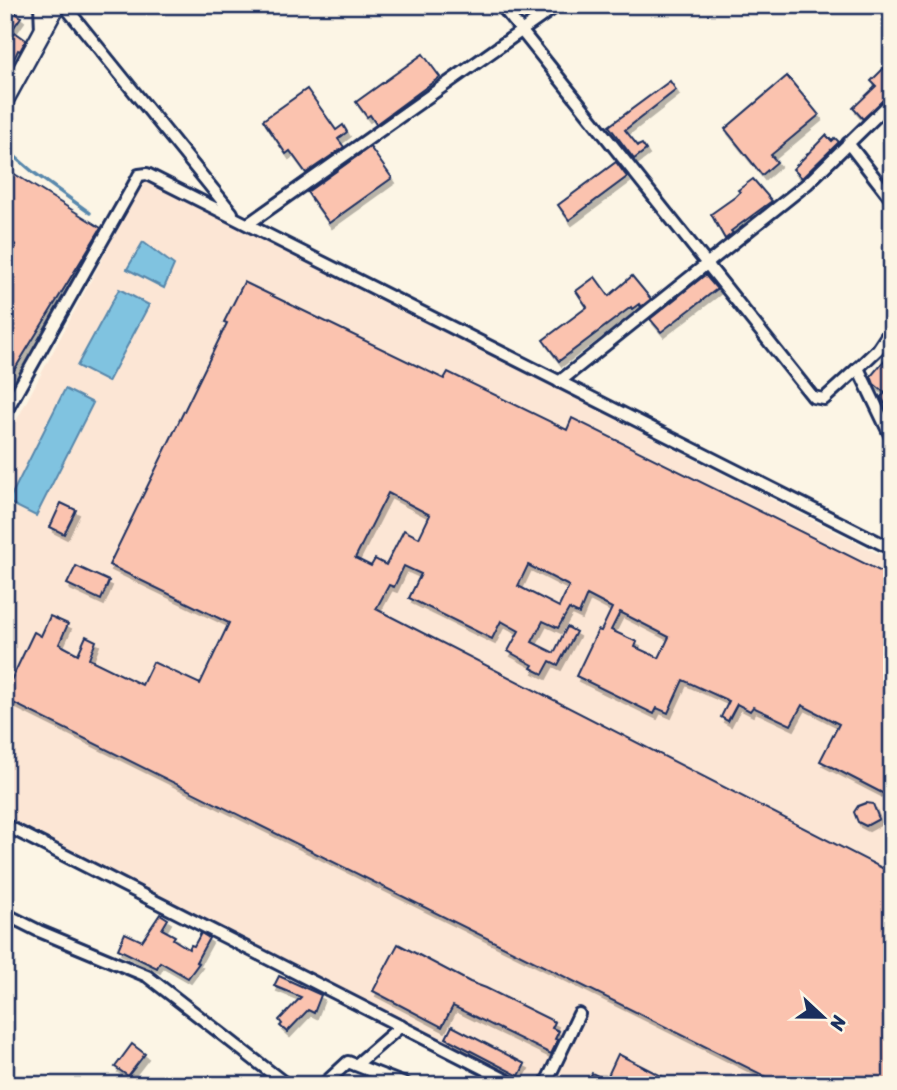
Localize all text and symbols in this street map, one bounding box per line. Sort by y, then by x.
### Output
north arrow [788,982,858,1052]
text: N [820,1010,856,1036]

